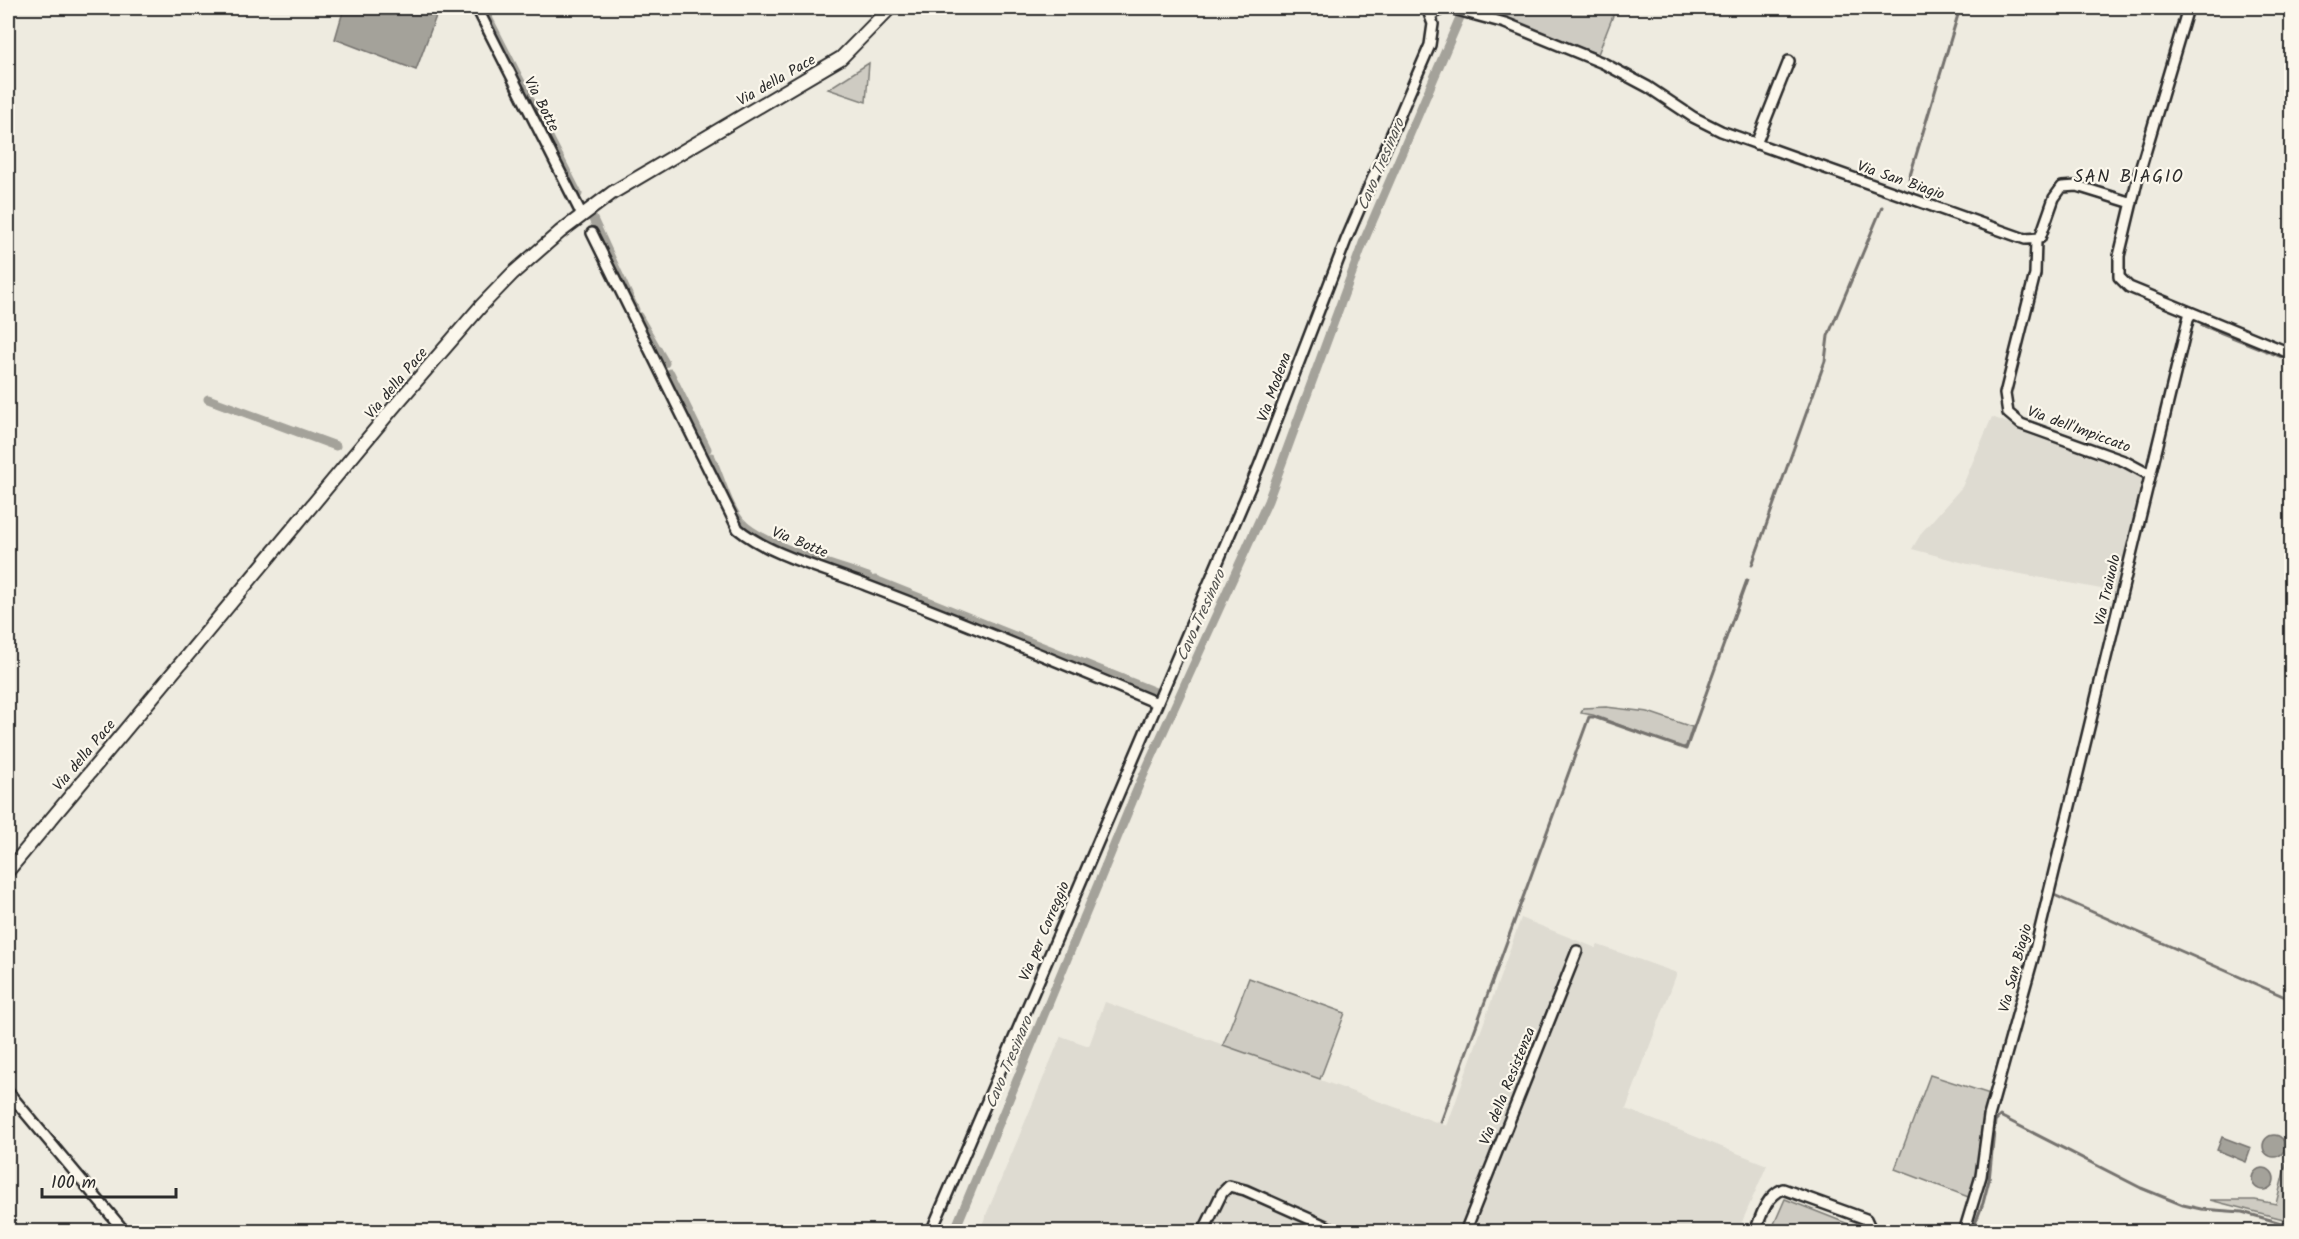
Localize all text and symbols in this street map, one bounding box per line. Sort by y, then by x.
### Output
street label: Via della Pace [732,48,821,113]
street label: Via Botte [517,73,565,137]
water label: Cavo Tresinaro [1351,113,1413,214]
street label: Via San Biagio [1854,155,1948,207]
district label: SAN BIAGIO [2074,163,2184,192]
street label: Via della Pace [359,342,434,425]
street label: Via Modena [1251,349,1299,426]
street label: Via dell'Impiccato [2023,400,2134,460]
street label: Via Botte [768,521,832,565]
street label: Via Traiuolo [2088,552,2128,628]
water label: Cavo Tresinaro [1170,564,1233,665]
street label: Via della Pace [47,714,122,797]
street label: Via per Correggio [1013,877,1077,985]
street label: Via San Biagio [1993,921,2039,1015]
water label: Cavo Tresinaro [979,1011,1041,1112]
street label: Via della Resistenza [1473,1024,1543,1149]
scale bar [42,1161,176,1199]
text: 100 m [51,1169,96,1198]

